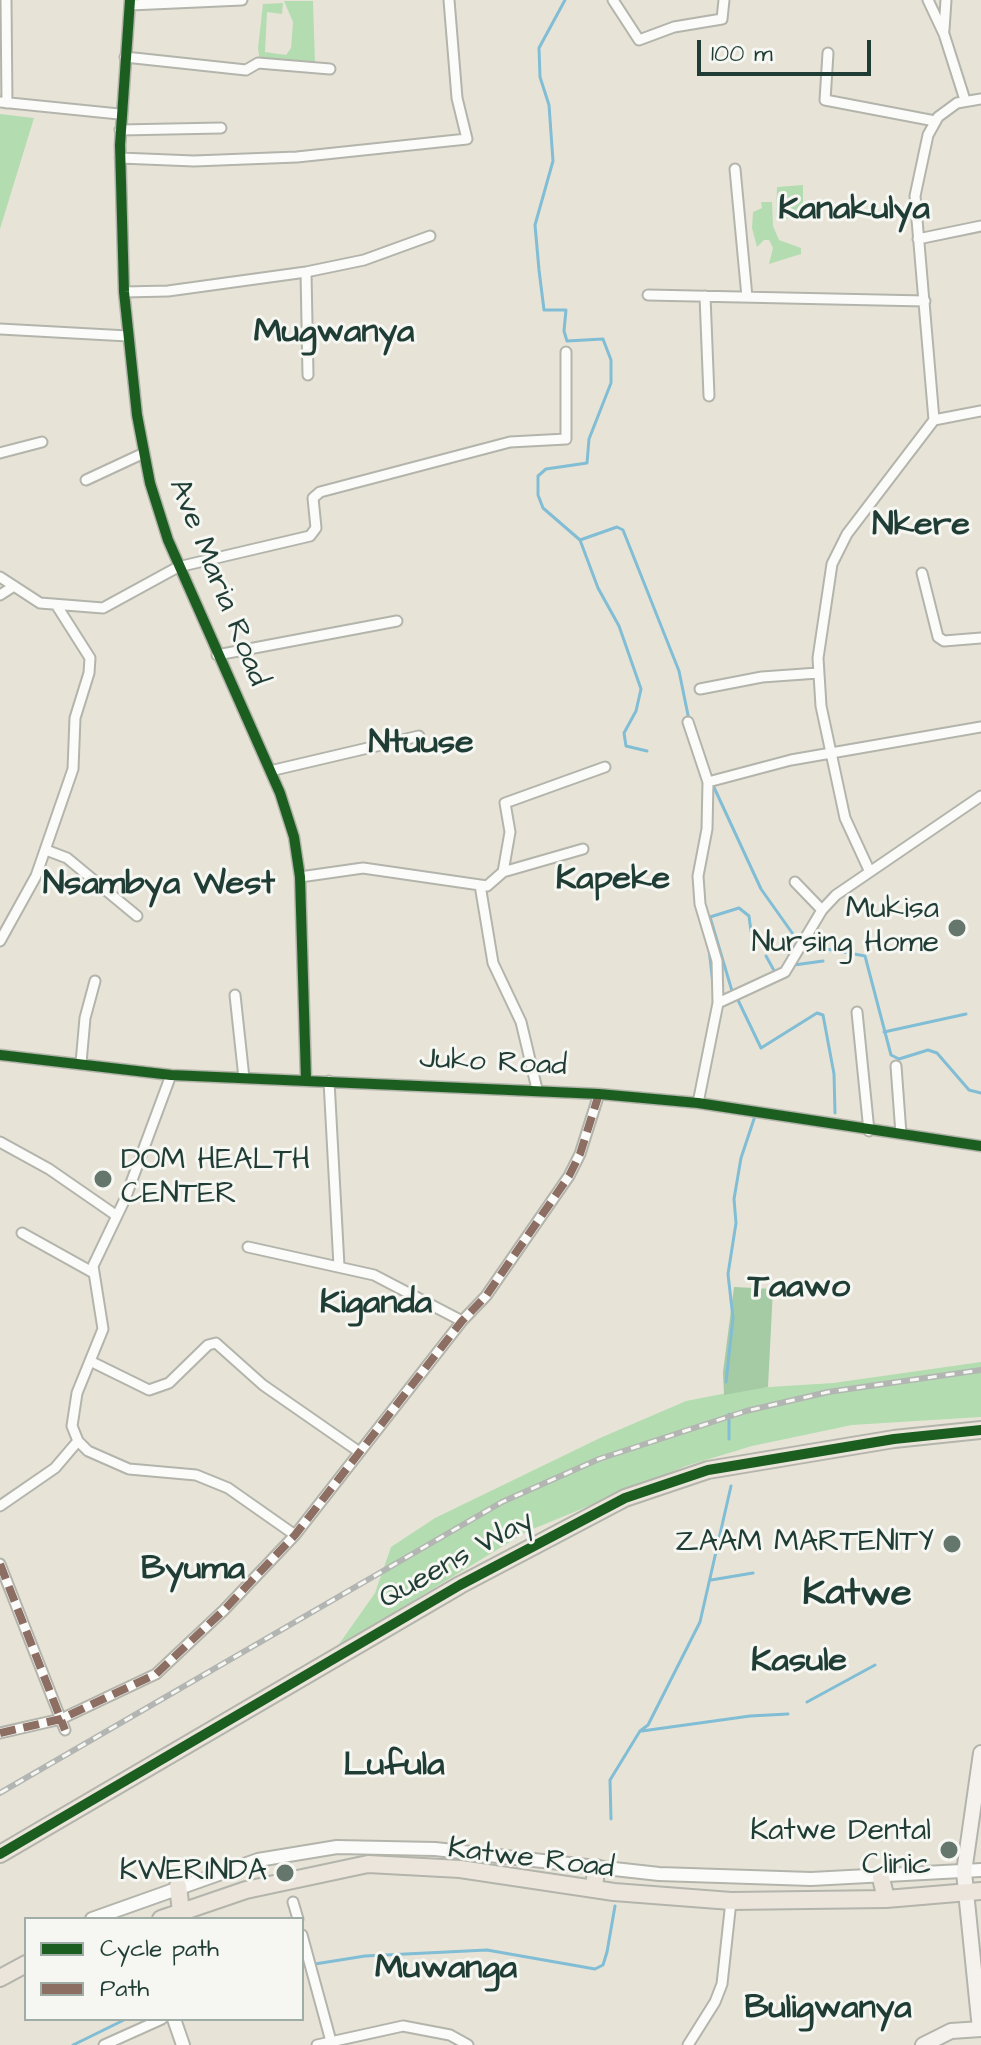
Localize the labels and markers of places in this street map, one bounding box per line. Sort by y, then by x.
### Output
place label: Mukisa Nursing Home [752,893,939,964]
marker: Mukisa Nursing Home [946,917,968,939]
place label: DOM HEALTH CENTER [121,1144,310,1214]
marker: DOM HEALTH CENTER [92,1168,114,1190]
place label: ZAAM MARTENITY [675,1526,934,1562]
marker: ZAAM MARTENITY [941,1533,963,1555]
place label: Katwe Dental Clinic [750,1815,931,1886]
marker: Katwe Dental Clinic [938,1839,960,1861]
place label: KWERINDA [119,1855,267,1891]
marker: KWERINDA [274,1862,296,1884]

